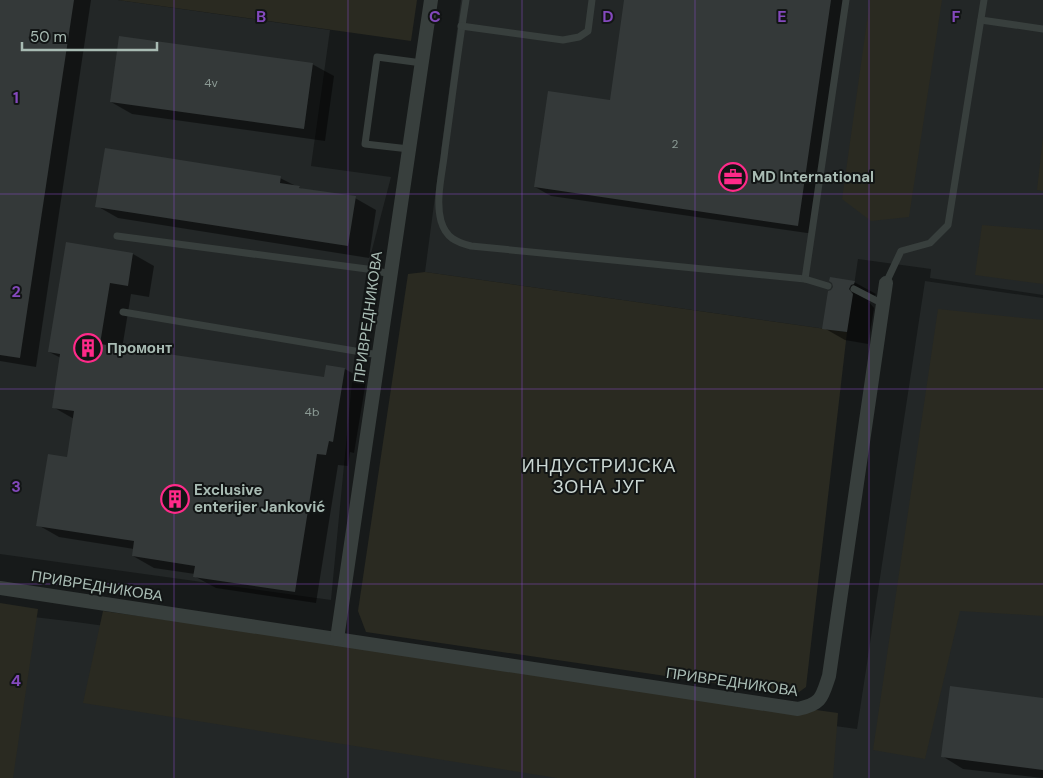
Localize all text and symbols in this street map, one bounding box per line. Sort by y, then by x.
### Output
text: B [256,6,266,27]
text: C [429,6,441,27]
text: D [602,6,614,27]
text: E [777,6,787,27]
text: F [952,6,961,27]
scale bar [22,20,158,52]
text: 50 m [30,27,67,47]
house number: 4v [204,75,218,91]
text: 1 [13,87,19,108]
house number: 2 [672,136,679,152]
office icon: MD International [718,162,748,192]
place label: MD International [752,167,874,187]
street label: ПРИВРЕДНИКОВА [349,250,387,384]
text: 2 [11,281,21,302]
building icon: Промонт [73,333,103,363]
place label: Промонт [107,338,172,358]
house number: 4b [305,404,319,420]
district label: ИНДУСТРИЈСКА ЗОНА ЈУГ [522,454,676,499]
text: 3 [11,476,21,497]
place label: Exclusive enterijer Janković [194,480,325,517]
building icon: Exclusive enterijer Janković [160,484,190,514]
street label: ПРИВРЕДНИКОВА [30,566,164,606]
street label: ПРИВРЕДНИКОВА [665,663,799,701]
text: 4 [11,670,21,691]

